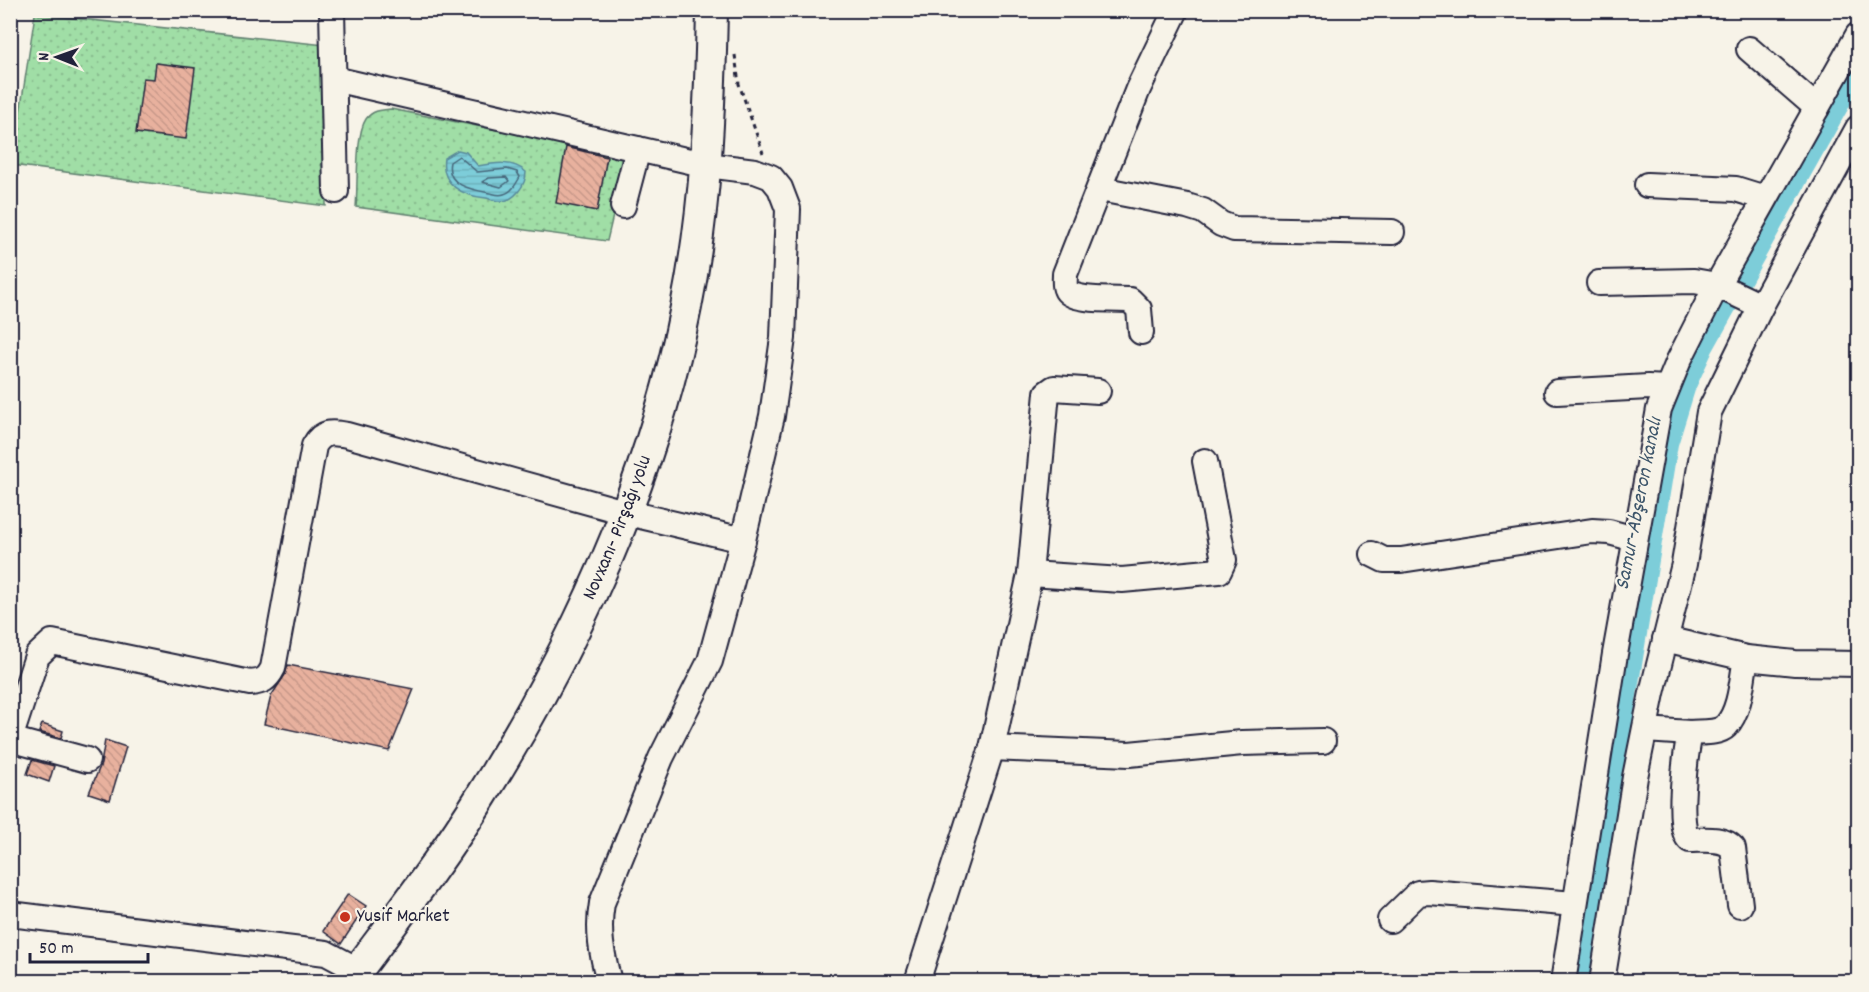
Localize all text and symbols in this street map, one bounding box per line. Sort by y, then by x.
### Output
north arrow [27,27,87,87]
text: N [33,53,56,61]
water label: Samur-Abşeron kanalı [1609,414,1672,593]
street label: Novxanı- Pirşağı yolu [576,452,660,605]
place label: Yusif Market [357,903,450,931]
marker: Yusif Market [338,910,352,924]
scale bar [30,926,148,964]
text: 50 m [39,937,74,962]

